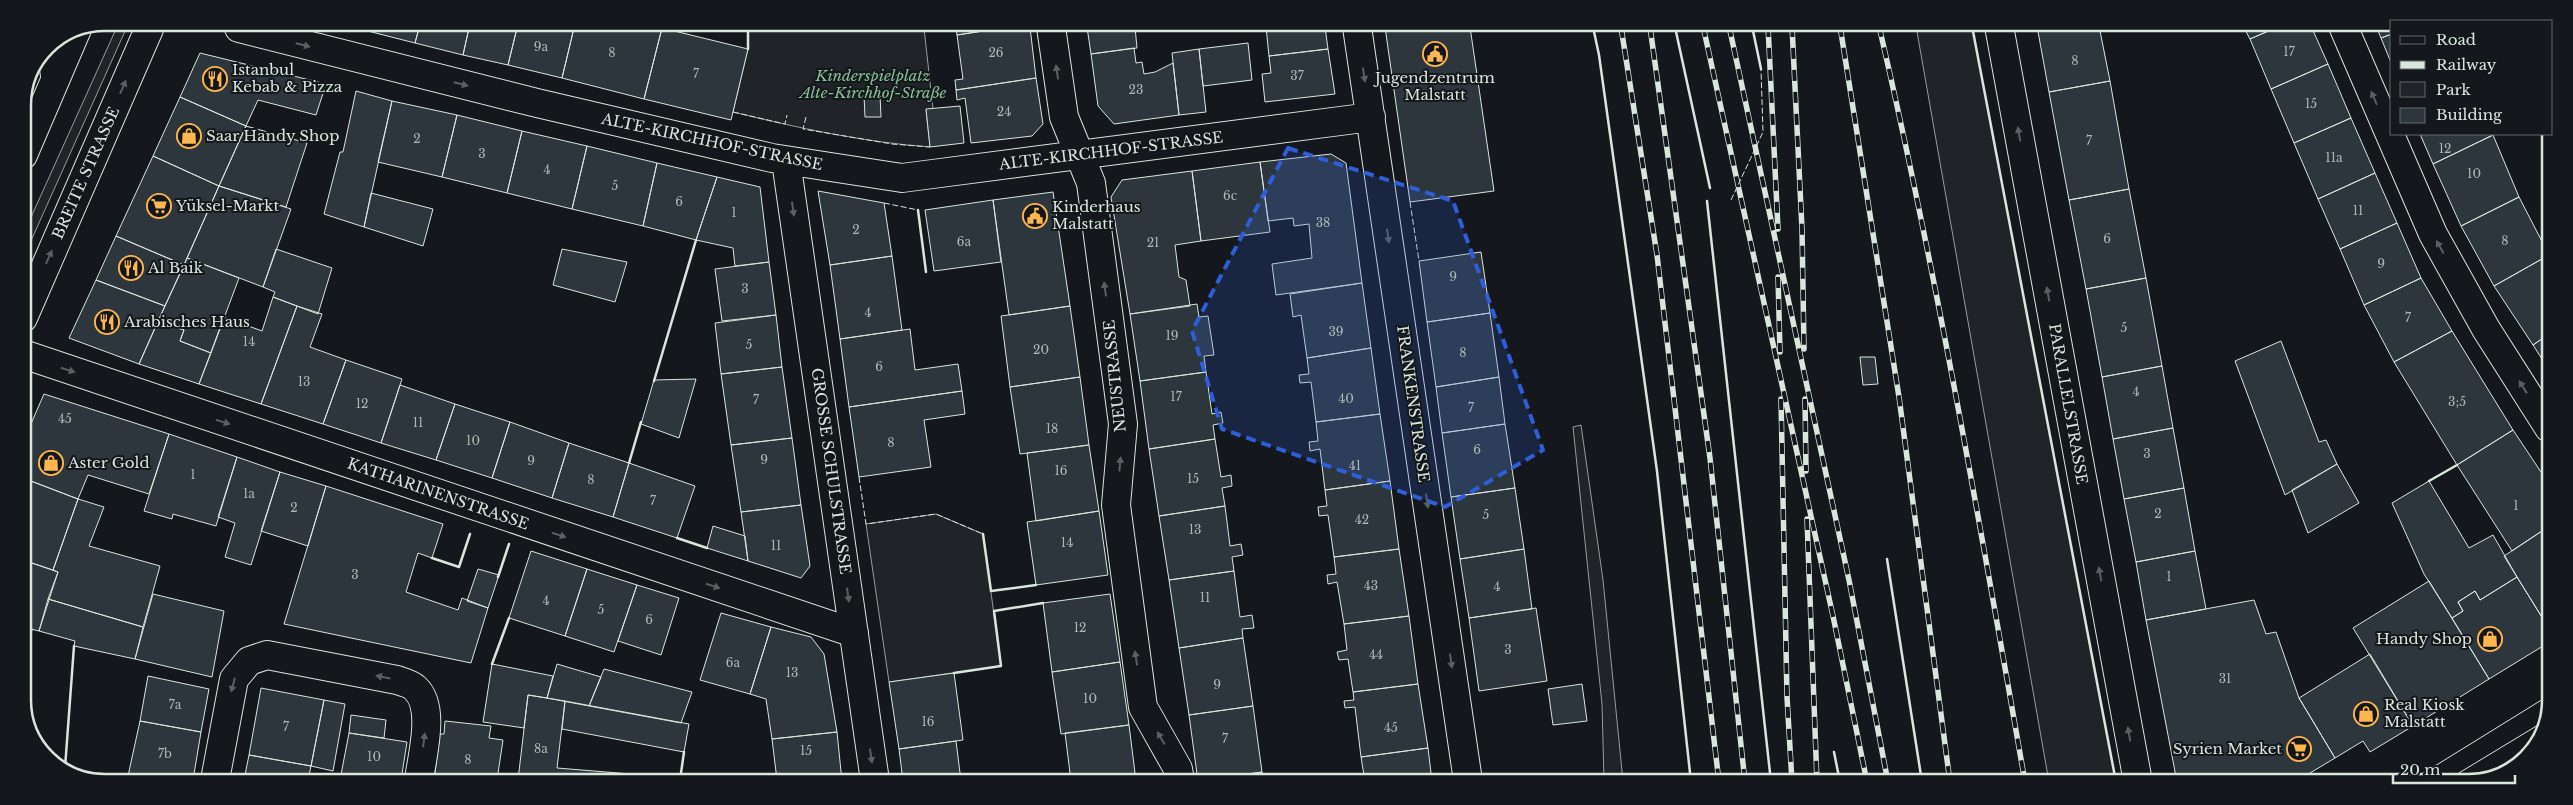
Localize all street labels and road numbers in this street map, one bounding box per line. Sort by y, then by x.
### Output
street label: BREITE STRASSE [48,104,123,242]
street label: ALTE-KIRCHHOF-STRASSE [599,109,825,174]
street label: ALTE-KIRCHHOF-STRASSE [997,127,1224,174]
street label: NEUSTRASSE [1099,319,1130,433]
street label: PARALLELSTRASSE [2045,322,2092,486]
street label: FRANKENSTRASSE [1393,324,1434,484]
street label: GROSSE SCHULSTRASSE [808,367,855,575]
street label: KATHARINENSTRASSE [345,453,532,534]

